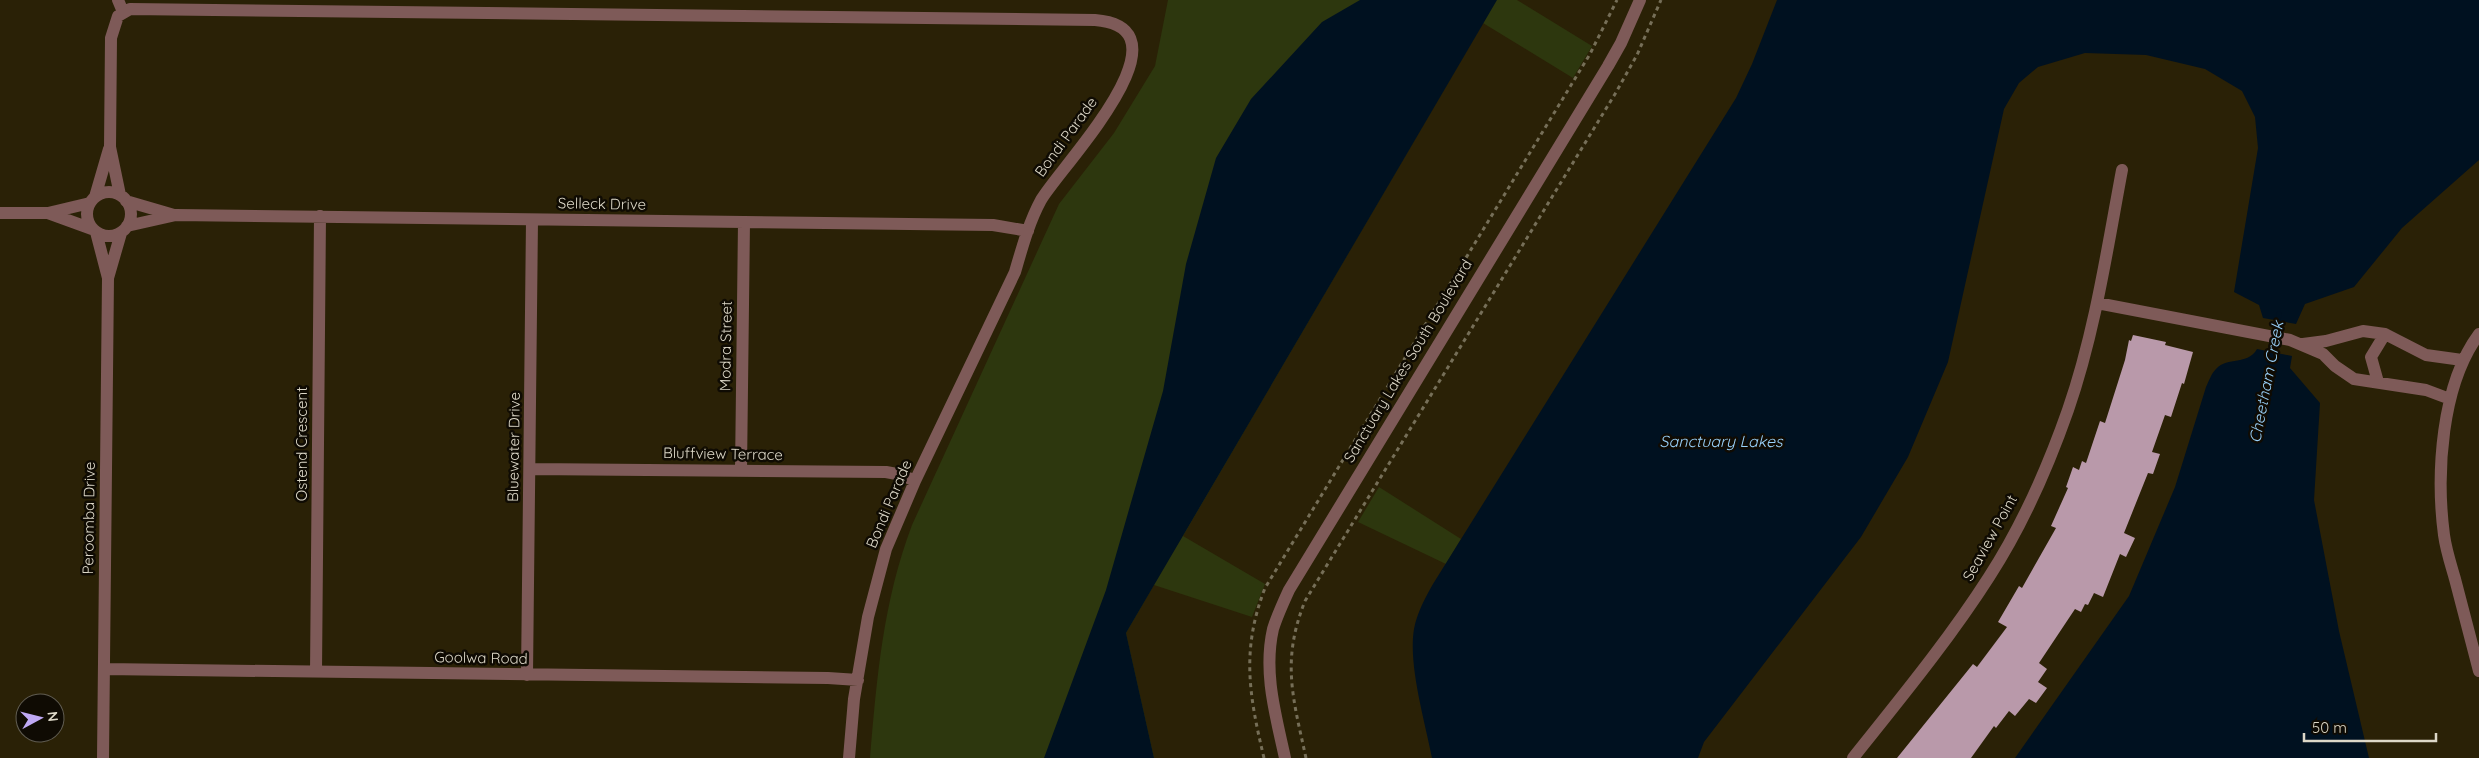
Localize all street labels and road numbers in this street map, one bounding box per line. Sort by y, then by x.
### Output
street label: Bondi Parade [1030,93,1101,180]
street label: Selleck Drive [558,193,646,214]
street label: Sanctuary Lakes South Boulevard [1339,256,1476,466]
street label: Modra Street [715,301,736,391]
street label: Ostend Crescent [292,387,311,501]
street label: Bluewater Drive [503,392,524,502]
street label: Bluffview Terrace [663,443,783,464]
street label: Bondi Parade [861,457,916,551]
street label: Peroomba Drive [78,461,99,575]
street label: Seaview Point [1958,491,2021,584]
street label: Goolwa Road [434,647,528,668]

